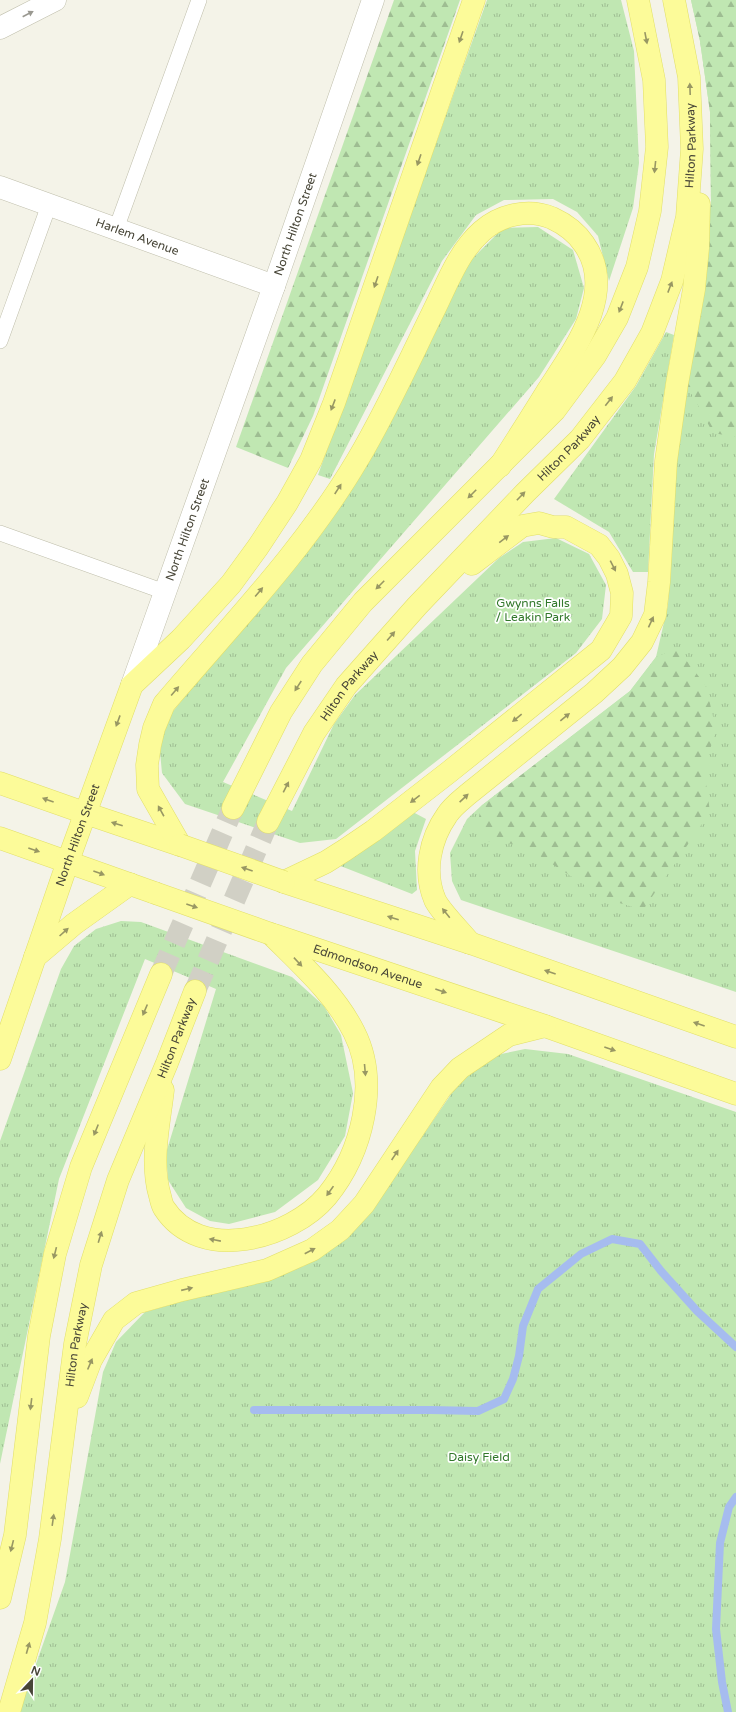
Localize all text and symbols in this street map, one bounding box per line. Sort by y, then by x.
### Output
one-way arrow [22,11,33,17]
one-way arrow [458,31,464,43]
one-way arrow [643,32,649,44]
one-way arrow [687,82,693,95]
street label: Hilton Parkway [682,102,699,189]
one-way arrow [415,154,421,166]
one-way arrow [651,161,658,173]
street label: North Hilton Street [271,170,320,277]
street label: Harlem Avenue [94,215,181,258]
one-way arrow [373,277,379,289]
one-way arrow [667,280,673,292]
one-way arrow [618,301,624,313]
one-way arrow [605,396,614,407]
one-way arrow [330,400,336,412]
street label: Hilton Parkway [534,412,603,484]
street label: North Hilton Street [163,476,212,583]
one-way arrow [334,484,342,494]
one-way arrow [467,489,477,499]
one-way arrow [516,491,526,501]
one-way arrow [498,535,509,544]
one-way arrow [609,560,616,572]
one-way arrow [375,580,385,590]
one-way arrow [255,587,264,598]
park label: Gwynns Falls / Leakin Park [496,596,571,624]
one-way arrow [648,617,654,628]
one-way arrow [386,630,395,641]
street label: Hilton Parkway [317,648,381,724]
one-way arrow [294,681,302,691]
one-way arrow [170,687,179,696]
one-way arrow [559,712,570,721]
one-way arrow [511,714,522,723]
one-way arrow [115,716,121,728]
one-way arrow [283,781,289,793]
street label: North Hilton Street [53,782,103,888]
one-way arrow [459,794,468,803]
one-way arrow [409,795,420,803]
one-way arrow [41,797,53,803]
one-way arrow [158,805,165,817]
one-way arrow [110,821,122,827]
one-way arrow [28,847,40,853]
one-way arrow [241,866,253,872]
one-way arrow [93,870,105,876]
one-way arrow [187,903,199,909]
one-way arrow [441,908,450,918]
one-way arrow [387,915,399,921]
one-way arrow [58,928,69,937]
street label: Edmondson Avenue [311,942,425,991]
one-way arrow [293,957,303,967]
one-way arrow [544,968,556,974]
one-way arrow [435,988,447,994]
street label: Hilton Parkway [154,995,199,1080]
one-way arrow [142,1004,148,1015]
one-way arrow [693,1020,705,1026]
one-way arrow [604,1047,616,1053]
one-way arrow [362,1064,369,1076]
one-way arrow [92,1124,98,1136]
one-way arrow [391,1150,399,1160]
one-way arrow [326,1186,334,1197]
one-way arrow [97,1230,103,1242]
one-way arrow [209,1236,221,1242]
one-way arrow [52,1247,58,1259]
one-way arrow [304,1247,316,1254]
one-way arrow [181,1286,193,1292]
street label: Hilton Parkway [63,1301,90,1388]
one-way arrow [87,1358,93,1369]
one-way arrow [28,1398,34,1410]
park label: Daisy Field [448,1450,510,1464]
one-way arrow [50,1514,56,1526]
one-way arrow [9,1540,15,1553]
one-way arrow [25,1641,31,1653]
north arrow [12,1660,52,1700]
text: N [29,1664,42,1679]

